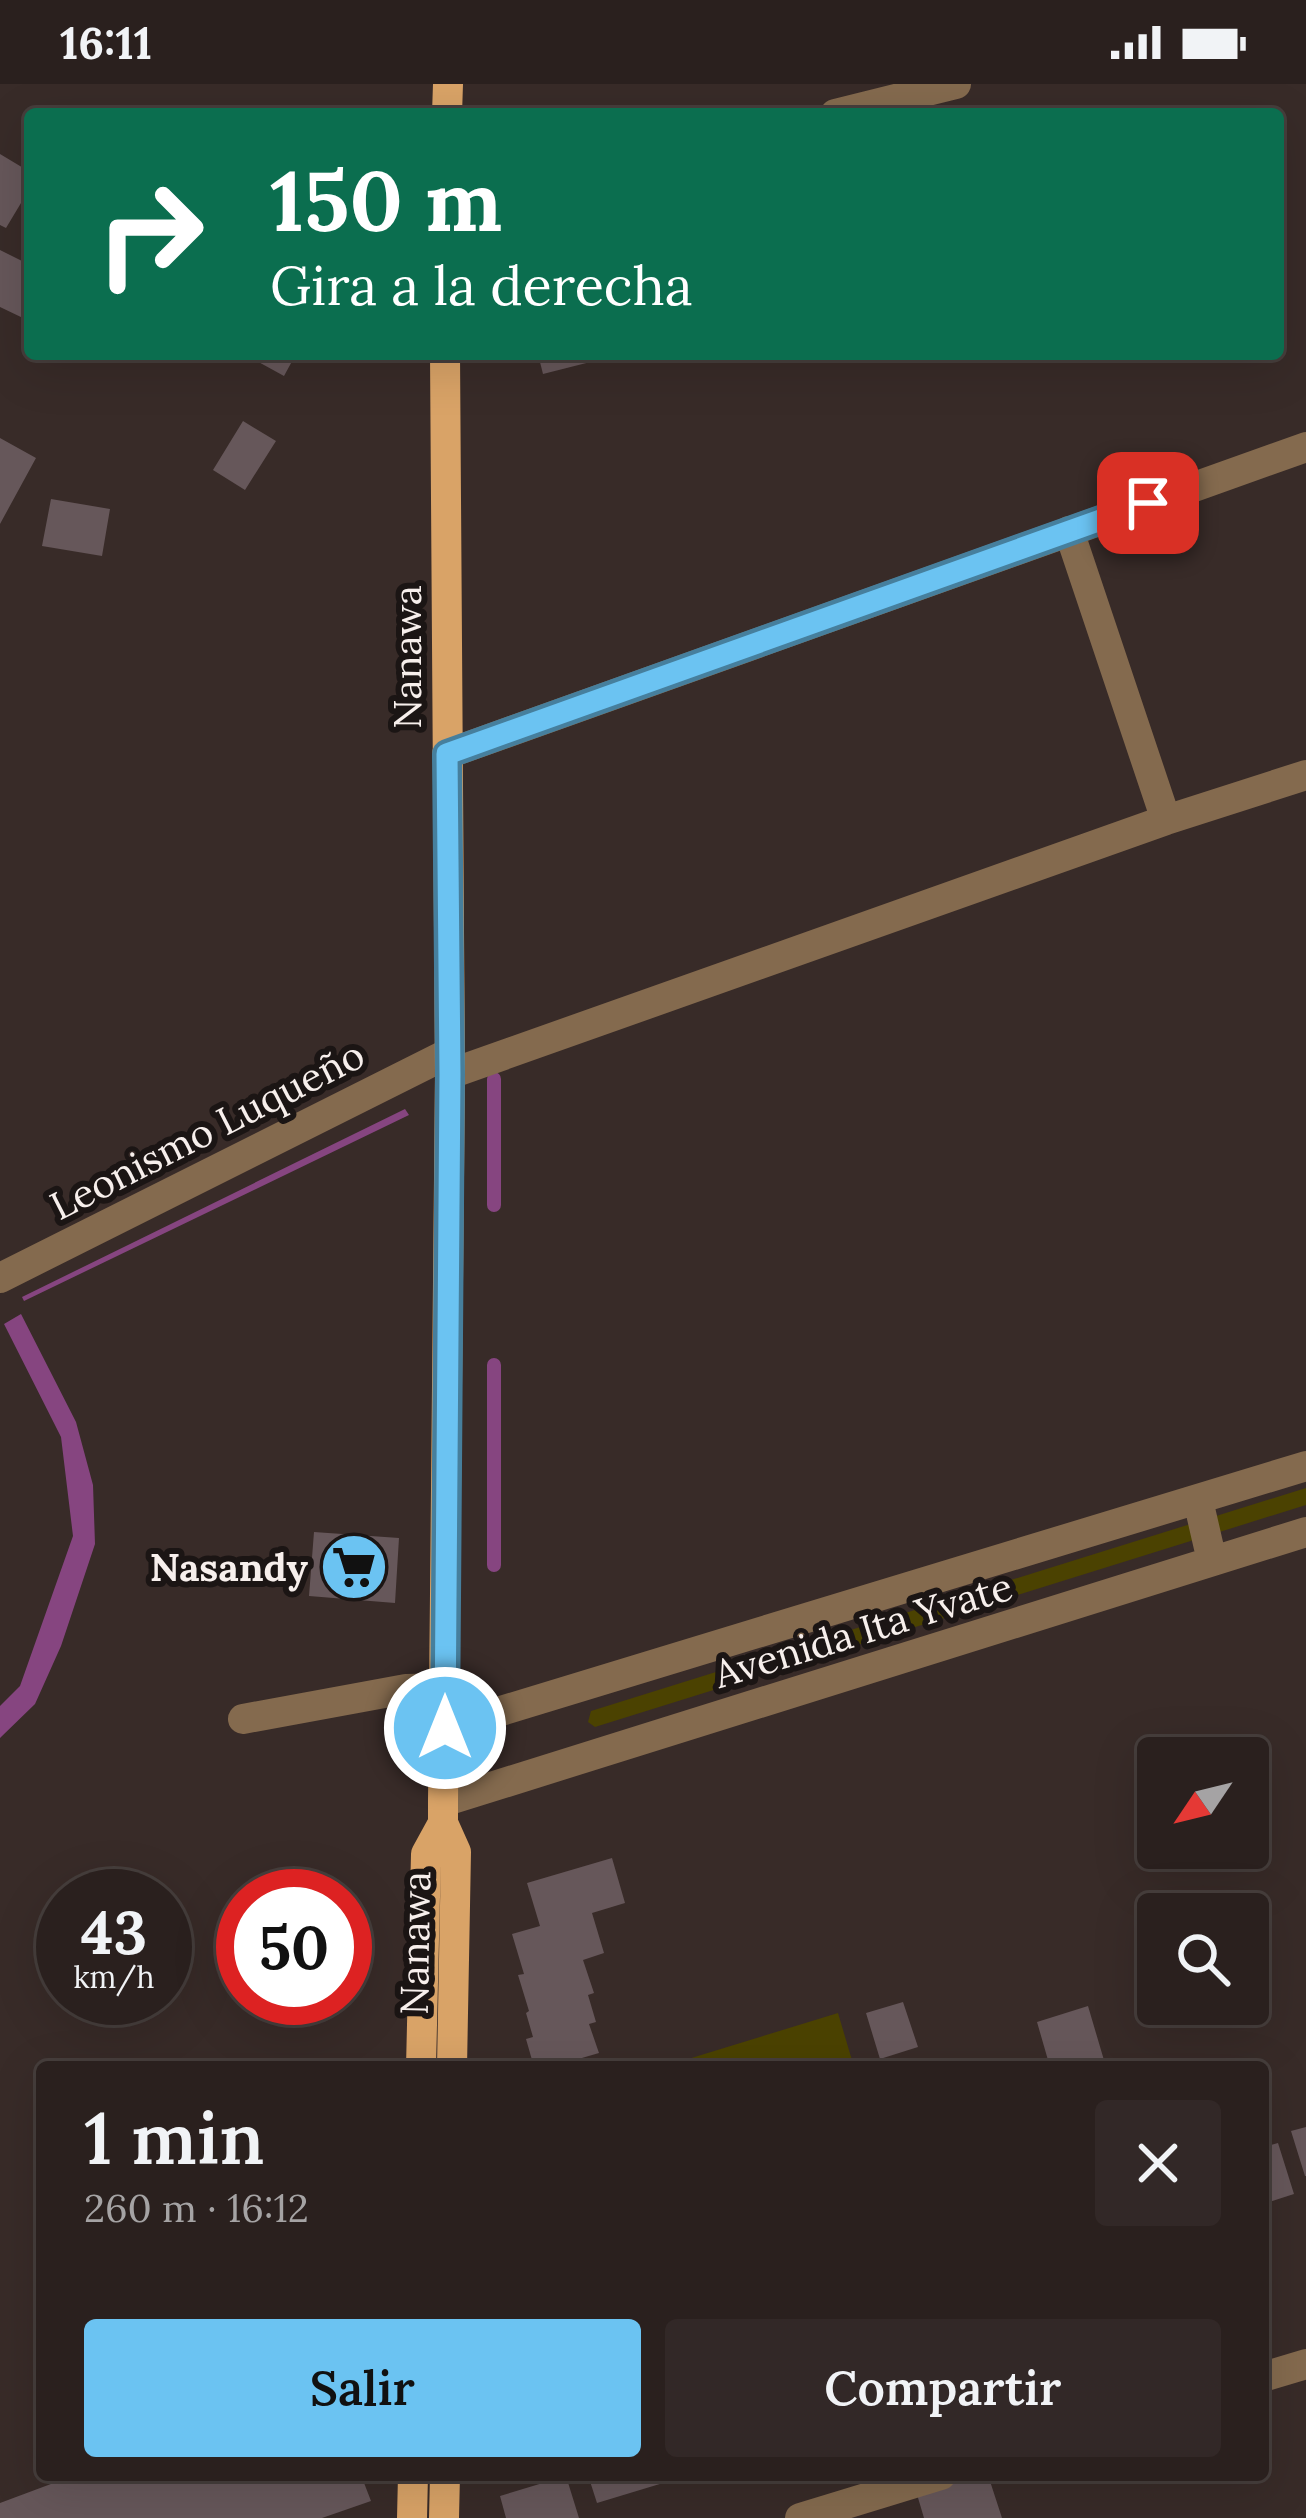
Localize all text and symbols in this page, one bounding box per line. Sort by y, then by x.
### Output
text: 16:11 [60,14,152,71]
text: 150 m [270,146,502,254]
icon: right [72,156,228,312]
text: Gira a la derecha [270,251,693,320]
pin [1097,452,1199,554]
icon: arrive [1115,470,1181,536]
street label: Nanawa [382,585,432,729]
street label: Leonismo Luqueño [41,1029,373,1231]
supermarket icon: Nasandy [319,1532,389,1602]
place label: Nasandy [150,1542,309,1592]
street label: Avenida Ita Yvate [707,1561,1018,1699]
position arrow [382,1665,508,1791]
north arrow [1137,1737,1269,1869]
map controls [1137,1737,1269,2025]
speed limit sign: 50 [216,1869,372,2025]
street label: Nanawa [389,1871,441,2015]
button: search [1137,1893,1269,2025]
text: 43 [81,1894,147,1970]
text: km/h [73,1958,155,1996]
text: 1 min [84,2092,264,2184]
button: close [1095,2100,1221,2226]
text: 260 m · 16:12 [84,2183,309,2233]
button: Salir [84,2319,641,2457]
button: Compartir [665,2319,1221,2457]

